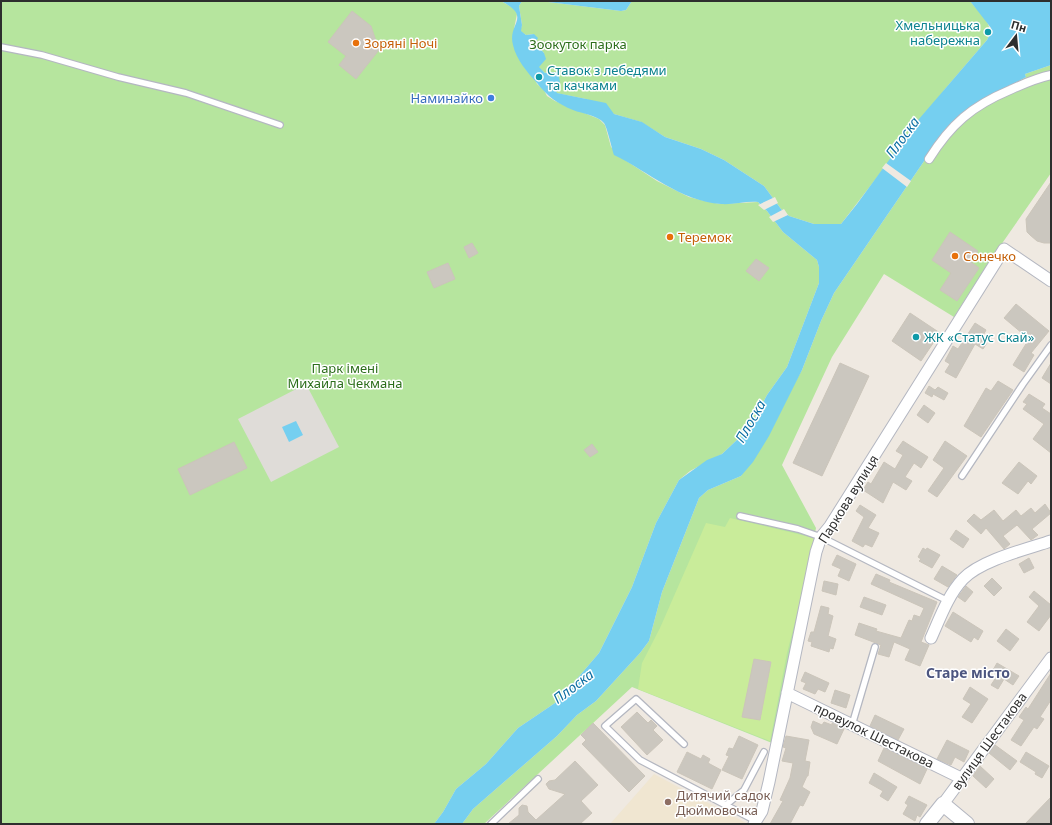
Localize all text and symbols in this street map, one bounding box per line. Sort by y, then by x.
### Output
place label: Хмельницька набережна [896,16,980,49]
north arrow [996,16,1036,56]
text: Пн [1009,17,1028,35]
marker: Хмельницька набережна [983,27,993,37]
place label: Зоряні Ночі [364,34,437,52]
park label: Зоокуток парка [529,35,627,53]
marker: Зоряні Ночі [351,38,361,48]
place label: Ставок з лебедями та качками [547,61,667,94]
marker: Ставок з лебедями та качками [534,72,544,82]
place label: Наминайко [410,89,483,107]
marker: Наминайко [486,93,496,103]
water label: Плоска [881,113,923,161]
place label: Теремок [678,228,732,246]
marker: Теремок [665,232,675,242]
place label: Cонечко [963,247,1016,265]
marker: Cонечко [950,251,960,261]
place label: ЖК «Статус Скай» [924,328,1035,346]
marker: ЖК «Статус Скай» [911,332,921,342]
park label: Парк імені Михайла Чекмана [287,359,403,392]
water label: Плоска [730,396,770,446]
street label: Паркова вулиця [814,451,882,547]
district label: Старе місто [926,663,1010,682]
water label: Плоска [549,664,597,707]
street label: вулиця Шестакова [947,688,1031,794]
street label: провулок Шестакова [811,698,937,772]
place label: Дитячий садок Дюймовочка [676,786,771,819]
marker: Дитячий садок Дюймовочка [663,797,673,807]

